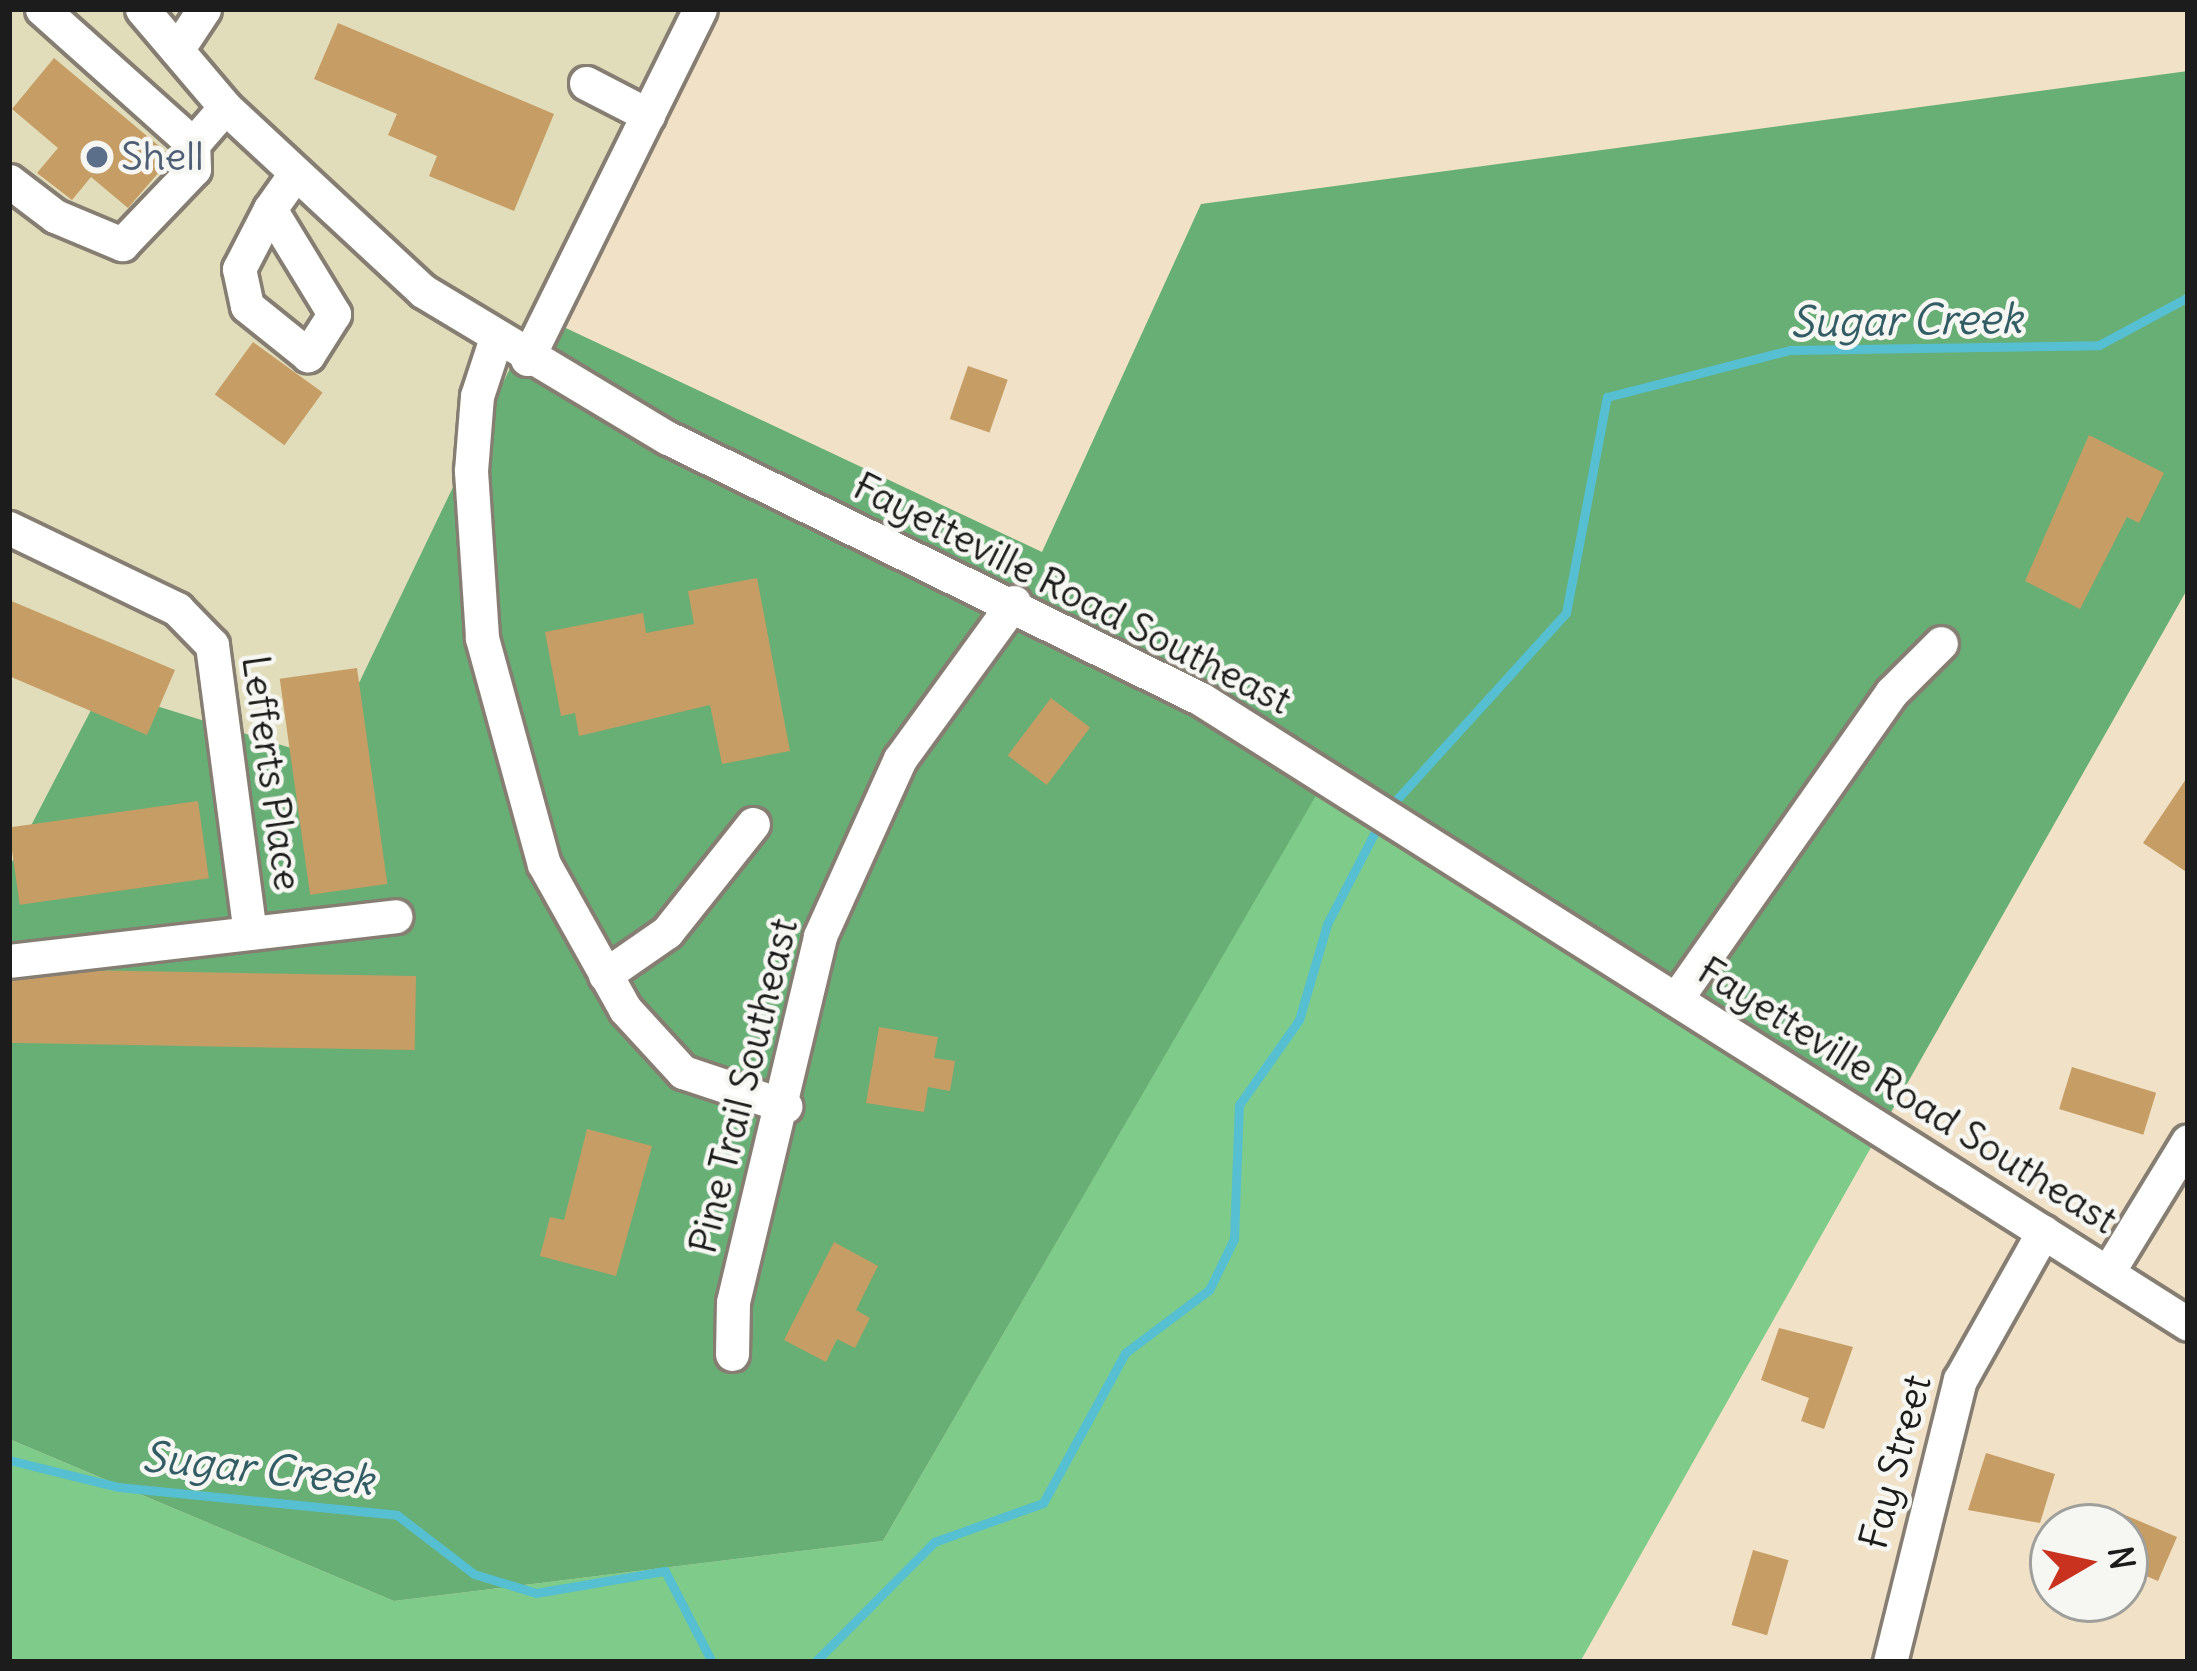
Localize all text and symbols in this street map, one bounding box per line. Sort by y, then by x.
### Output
place label: Shell [121,134,204,180]
marker: Shell [84,144,110,170]
water label: Sugar Creek [1789,293,2023,347]
street label: Fayetteville Road Southeast [845,463,1299,725]
street label: Lefferts Place [231,652,311,894]
street label: Pine Trail Southeast [680,914,808,1258]
street label: Fayetteville Road Southeast [1689,948,2125,1244]
street label: Fay Street [1850,1370,1942,1554]
water label: Sugar Creek [140,1431,376,1505]
north arrow [2029,1503,2149,1623]
text: N [2099,1543,2144,1572]

